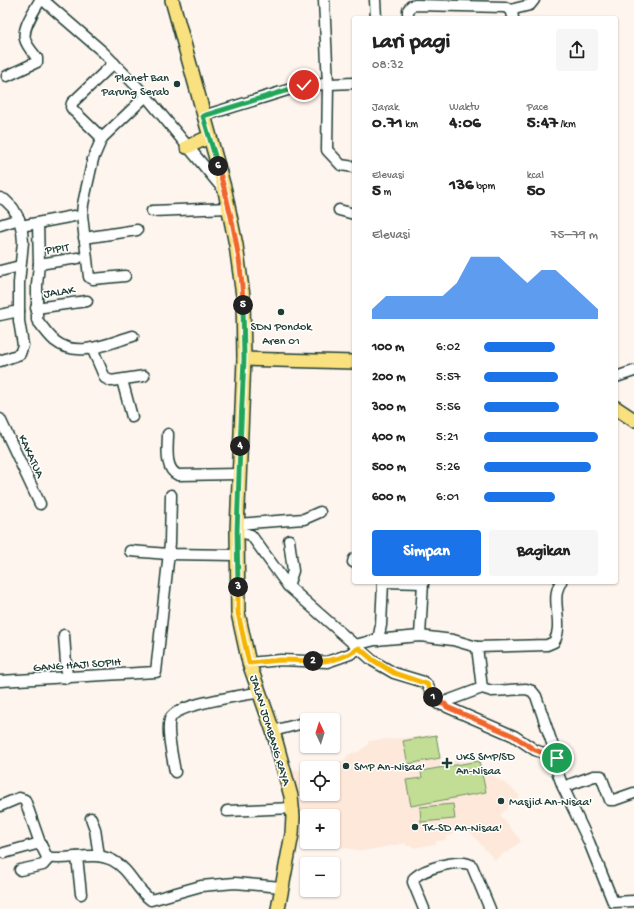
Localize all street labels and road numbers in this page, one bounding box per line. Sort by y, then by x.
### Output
street label: PIPIT [44,241,71,259]
street label: JALAK [43,284,77,302]
street label: KAKATUA [14,433,47,481]
street label: GANG HAJI SOPIH [33,656,122,676]
street label: JALAN JOMBANG RAYA [246,674,293,788]

